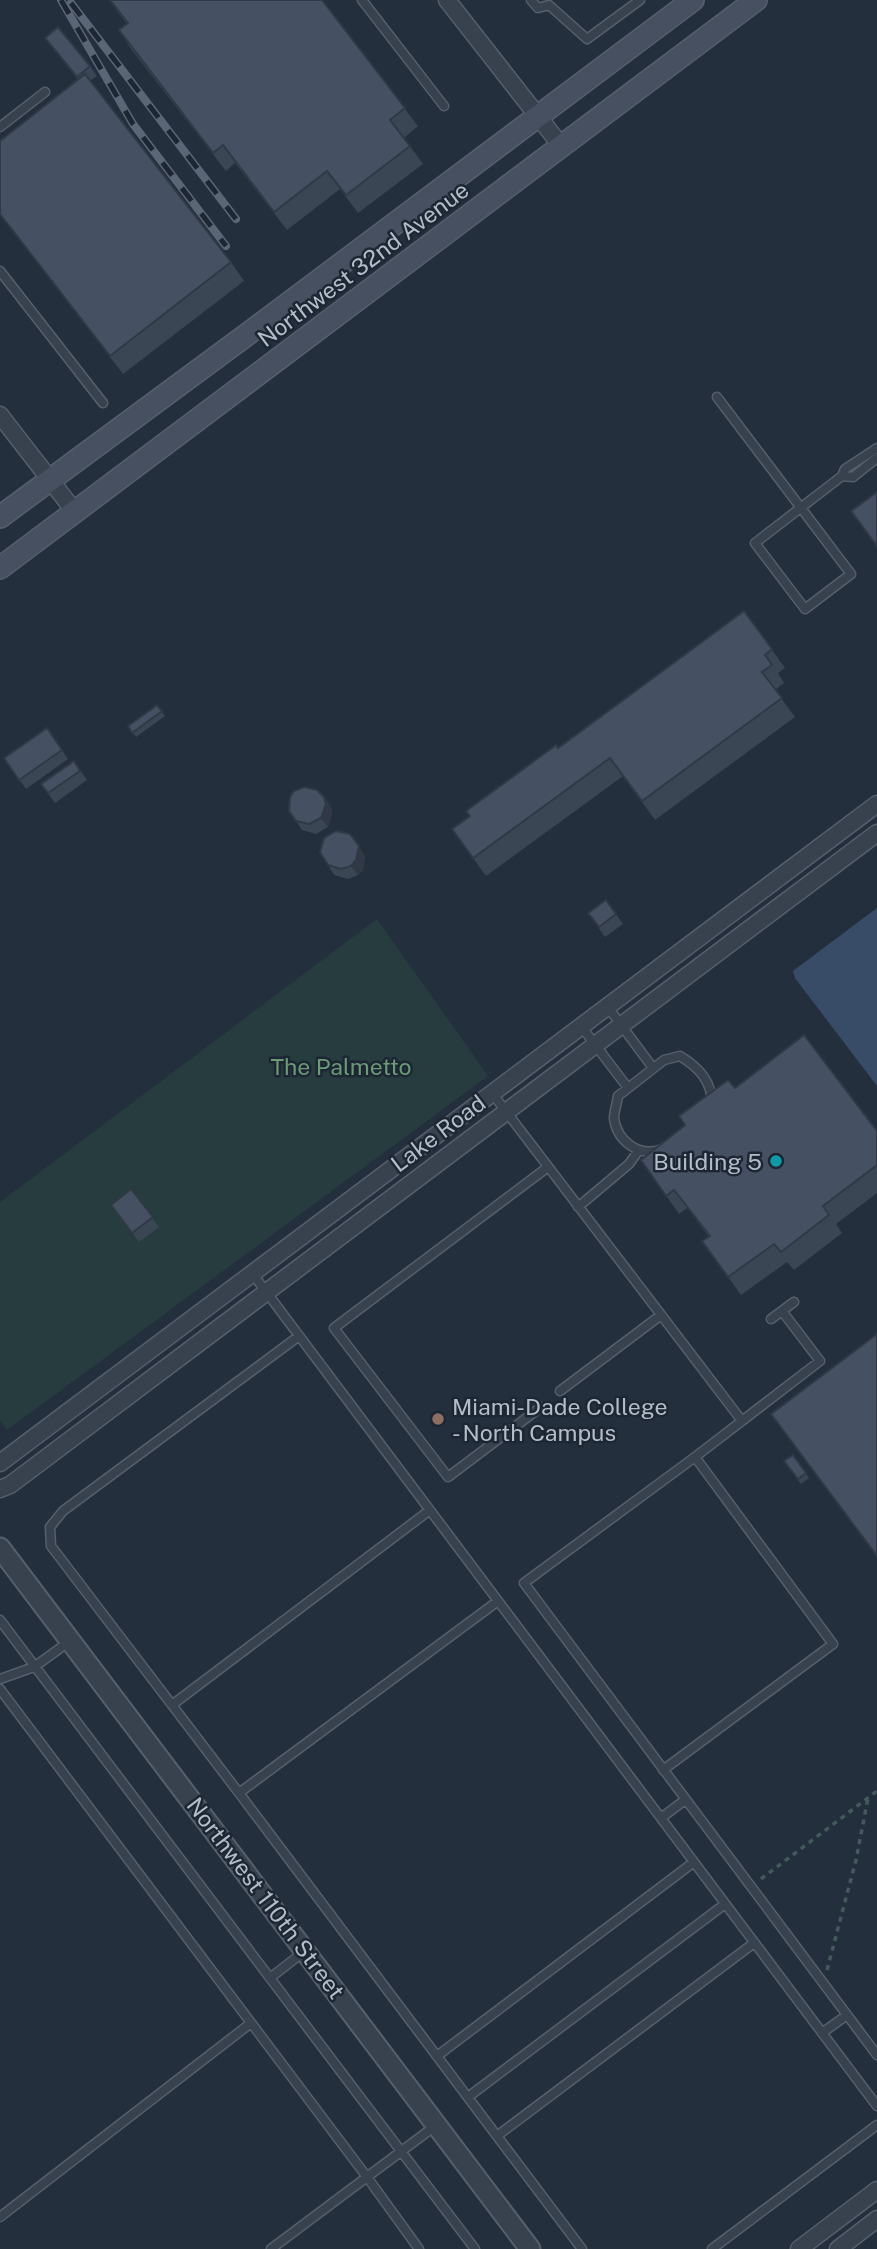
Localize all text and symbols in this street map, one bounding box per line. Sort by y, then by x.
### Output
street label: Northwest 32nd Avenue [252,176,474,352]
park label: The Palmetto [270,1053,412,1080]
street label: Lake Road [386,1089,490,1177]
place label: Building 5 [653,1148,762,1175]
marker: Building 5 [768,1153,784,1169]
place label: Miami-Dade College - North Campus [452,1393,668,1446]
marker: Miami-Dade College - North Campus [430,1411,446,1427]
street label: Northwest 110th Street [181,1792,351,2004]

